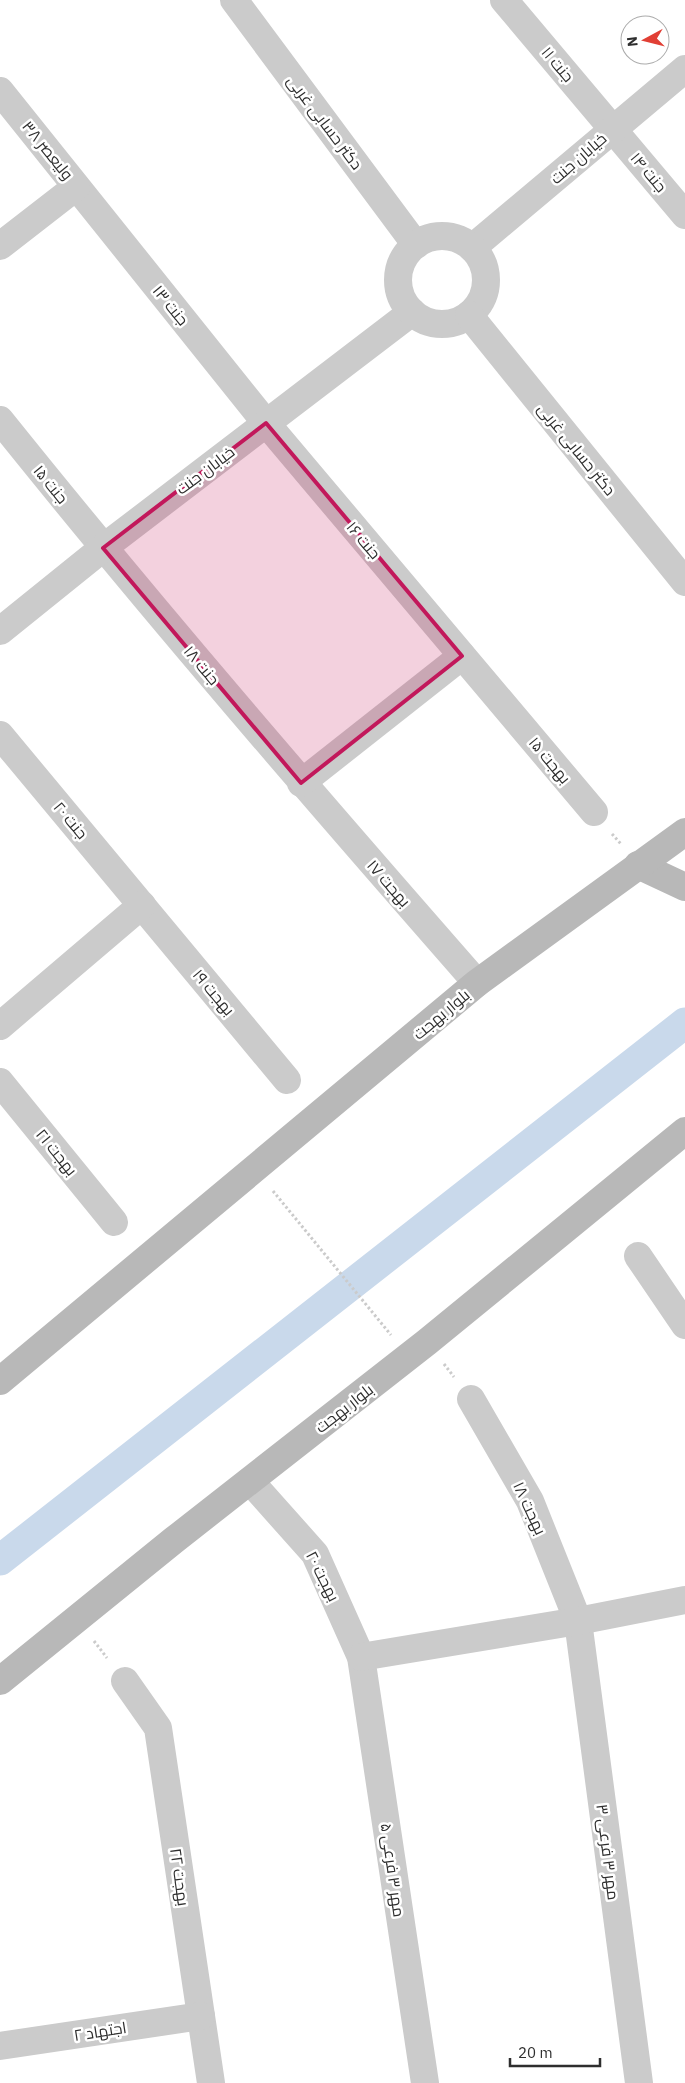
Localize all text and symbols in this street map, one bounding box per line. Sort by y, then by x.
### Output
north arrow [620,15,670,65]
text: N [623,35,642,48]
street label: جنت ۱۱ [537,42,579,86]
street label: دکتر حسابی غربی [282,71,367,174]
street label: ولیعصر ۳۸ [18,116,78,184]
street label: خیابان جنت [546,128,611,189]
street label: جنت ۱۴ [627,148,671,196]
street label: جنت ۱۳ [149,281,193,329]
street label: دکتر حسابی غربی [533,399,620,500]
street label: خیابان جنت [172,441,239,499]
street label: جنت ۱۵ [29,461,73,507]
street label: جنت ۱۶ [343,517,385,563]
street label: جنت ۱۸ [180,641,224,689]
street label: بهجت ۱۵ [524,732,575,788]
street label: جنت ۲۰ [50,797,92,843]
street label: بهجت ۱۷ [362,855,415,911]
street label: بهجت ۱۹ [188,965,239,1020]
street label: بلوار بهجت [408,984,474,1044]
street label: بهجت ۲۱ [31,1124,82,1180]
street label: بلوار بهجت [311,1379,378,1438]
street label: بهجت ۱۸ [508,1478,551,1538]
street label: بهجت ۲۰ [301,1548,344,1605]
street label: مهر ۳ فرعی ۳ [591,1803,624,1901]
street label: مهر ۳ فرعی ۵ [376,1822,409,1918]
street label: بهجت ۲۲ [165,1847,194,1907]
street label: اجتهاد ۲ [72,2017,128,2046]
scale bar [510,2036,600,2068]
text: 20 m [518,2043,553,2062]

